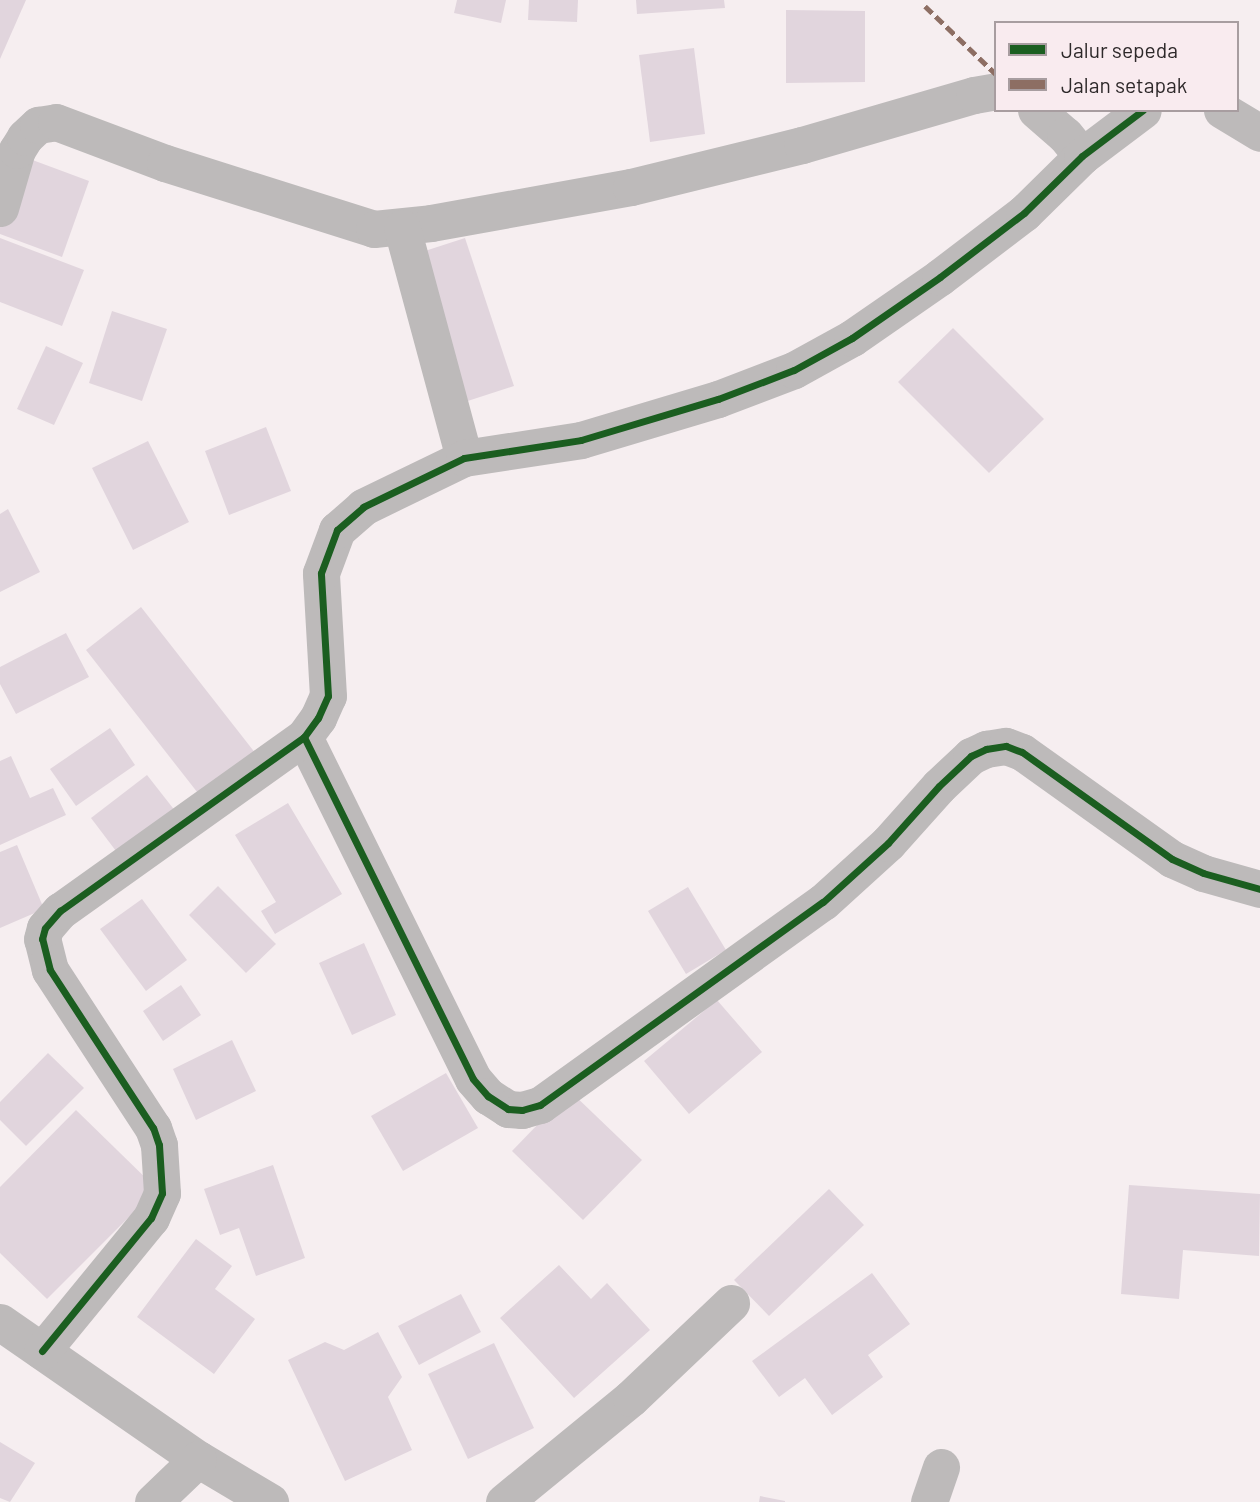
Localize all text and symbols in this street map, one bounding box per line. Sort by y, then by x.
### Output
legend [994,21,1239,112]
text: Jalur sepeda [1061,37,1178,62]
text: Jalan setapak [1061,72,1187,97]

